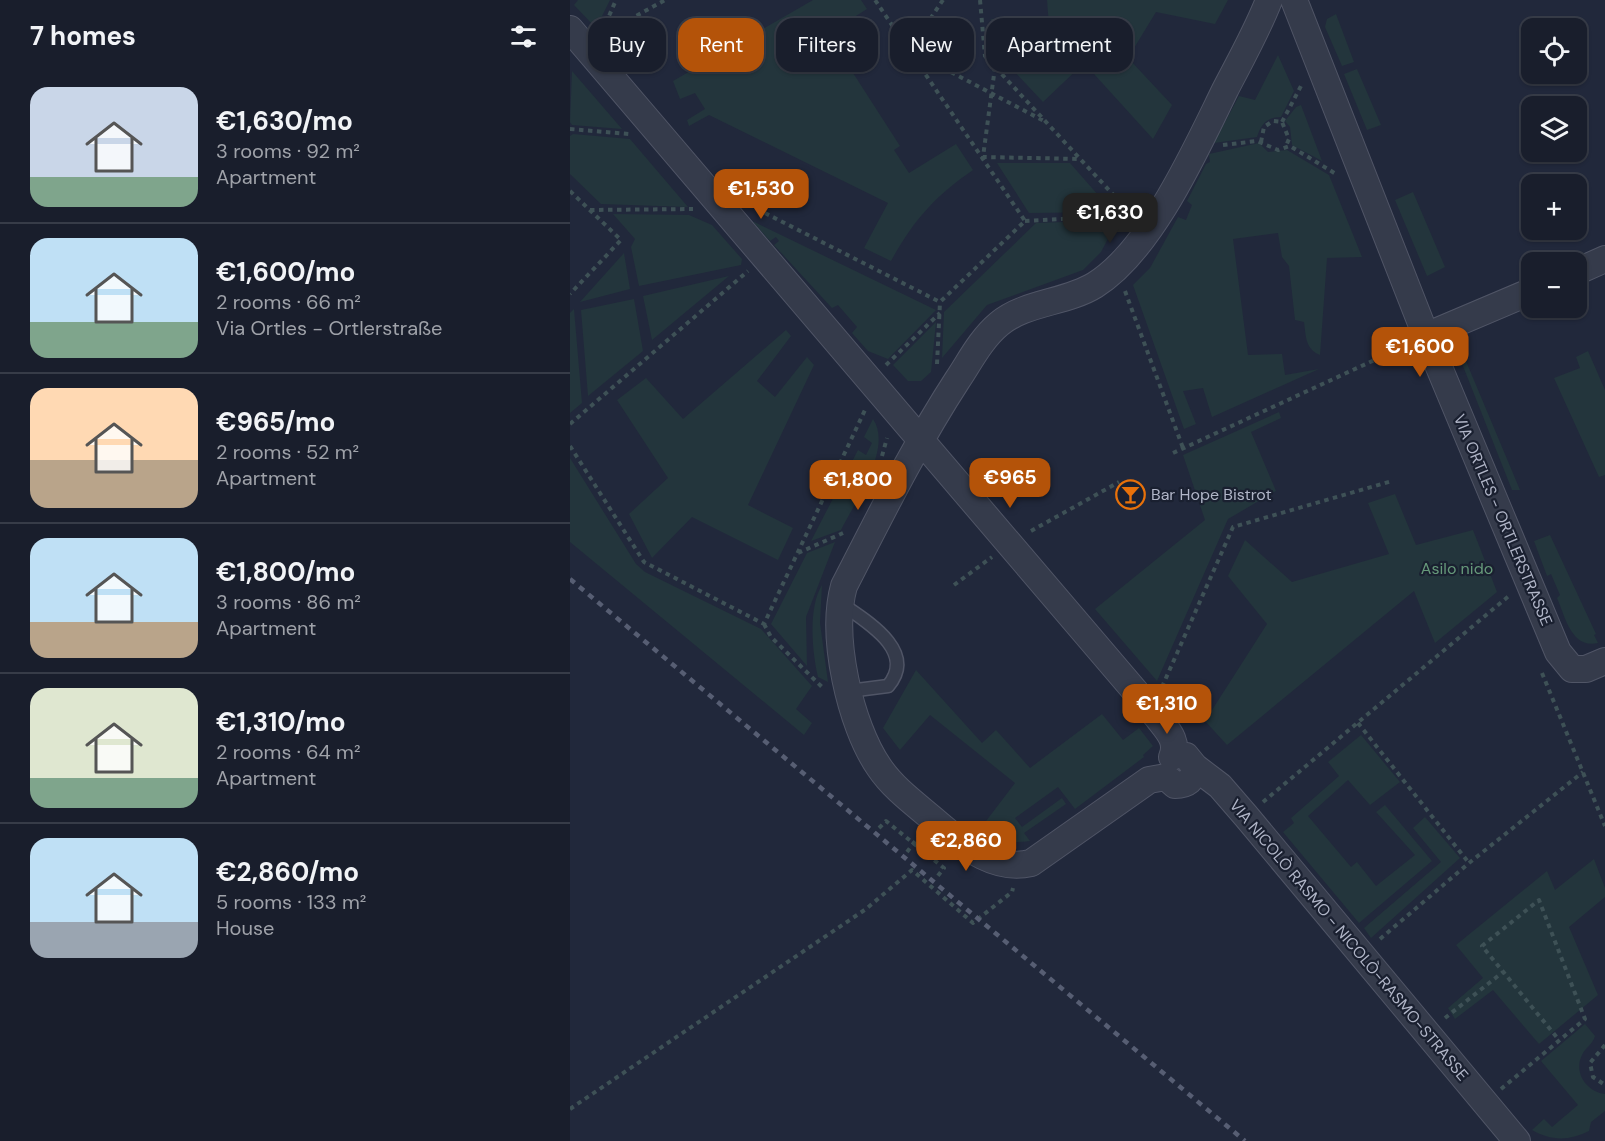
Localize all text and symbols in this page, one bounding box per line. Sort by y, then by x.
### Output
chip: Buy [588,18,666,72]
chip: Rent [678,18,764,72]
chip: Filters [776,18,878,72]
chip: New [890,18,974,72]
chip: Apartment [986,18,1133,72]
map controls [1521,18,1587,318]
button: locate [1521,18,1587,84]
text: 7 homes [30,19,136,53]
icon: filters [507,20,540,53]
button: layers [1521,96,1587,162]
text: €1,630/mo [216,104,353,138]
icon: home [78,111,150,183]
text: 3 rooms · 92 m² [216,138,360,164]
text: Apartment [216,164,316,190]
pin: €1,530 [712,169,810,220]
button: + [1521,174,1587,240]
text: €1,530 [728,175,794,201]
pin: €1,630 [1061,193,1159,244]
text: €1,630 [1077,199,1143,225]
button: − [1521,252,1587,318]
text: €1,600/mo [216,255,355,289]
icon: home [78,262,150,334]
text: 2 rooms · 66 m² [216,289,361,315]
text: Via Ortles - Ortlerstraße [216,315,442,341]
pin: €1,600 [1371,327,1469,378]
text: €1,600 [1386,333,1454,359]
text: €965/mo [216,405,335,439]
street label: VIA ORTLES - ORTLERSTRASSE [1449,411,1557,629]
icon: home [78,412,150,484]
text: 2 rooms · 52 m² [216,439,359,465]
pin: €965 [974,458,1046,509]
pin: €1,800 [809,460,907,511]
text: €965 [983,464,1037,490]
text: Apartment [216,465,316,491]
text: €1,800 [824,466,892,492]
bar icon: Bar Hope Bistrot [1114,478,1146,510]
place label: Bar Hope Bistrot [1151,484,1272,505]
text: €1,800/mo [216,555,355,589]
park label: Asilo nido [1421,558,1493,579]
icon: home [78,562,150,634]
text: 3 rooms · 86 m² [216,589,361,615]
text: Apartment [216,615,316,641]
pin: €1,310 [1118,684,1216,735]
text: €1,310 [1136,690,1198,716]
text: €1,310/mo [216,705,346,739]
icon: home [78,712,150,784]
text: 2 rooms · 64 m² [216,739,360,765]
text: Apartment [216,765,316,791]
street label: VIA NICOLÒ RASMO - NICOLÒ-RASMO-STRASSE [1225,795,1473,1085]
pin: €2,860 [917,821,1015,872]
text: €2,860 [930,827,1002,853]
text: €2,860/mo [216,855,359,889]
icon: home [78,862,150,934]
text: 5 rooms · 133 m² [216,889,366,915]
text: House [216,915,274,941]

